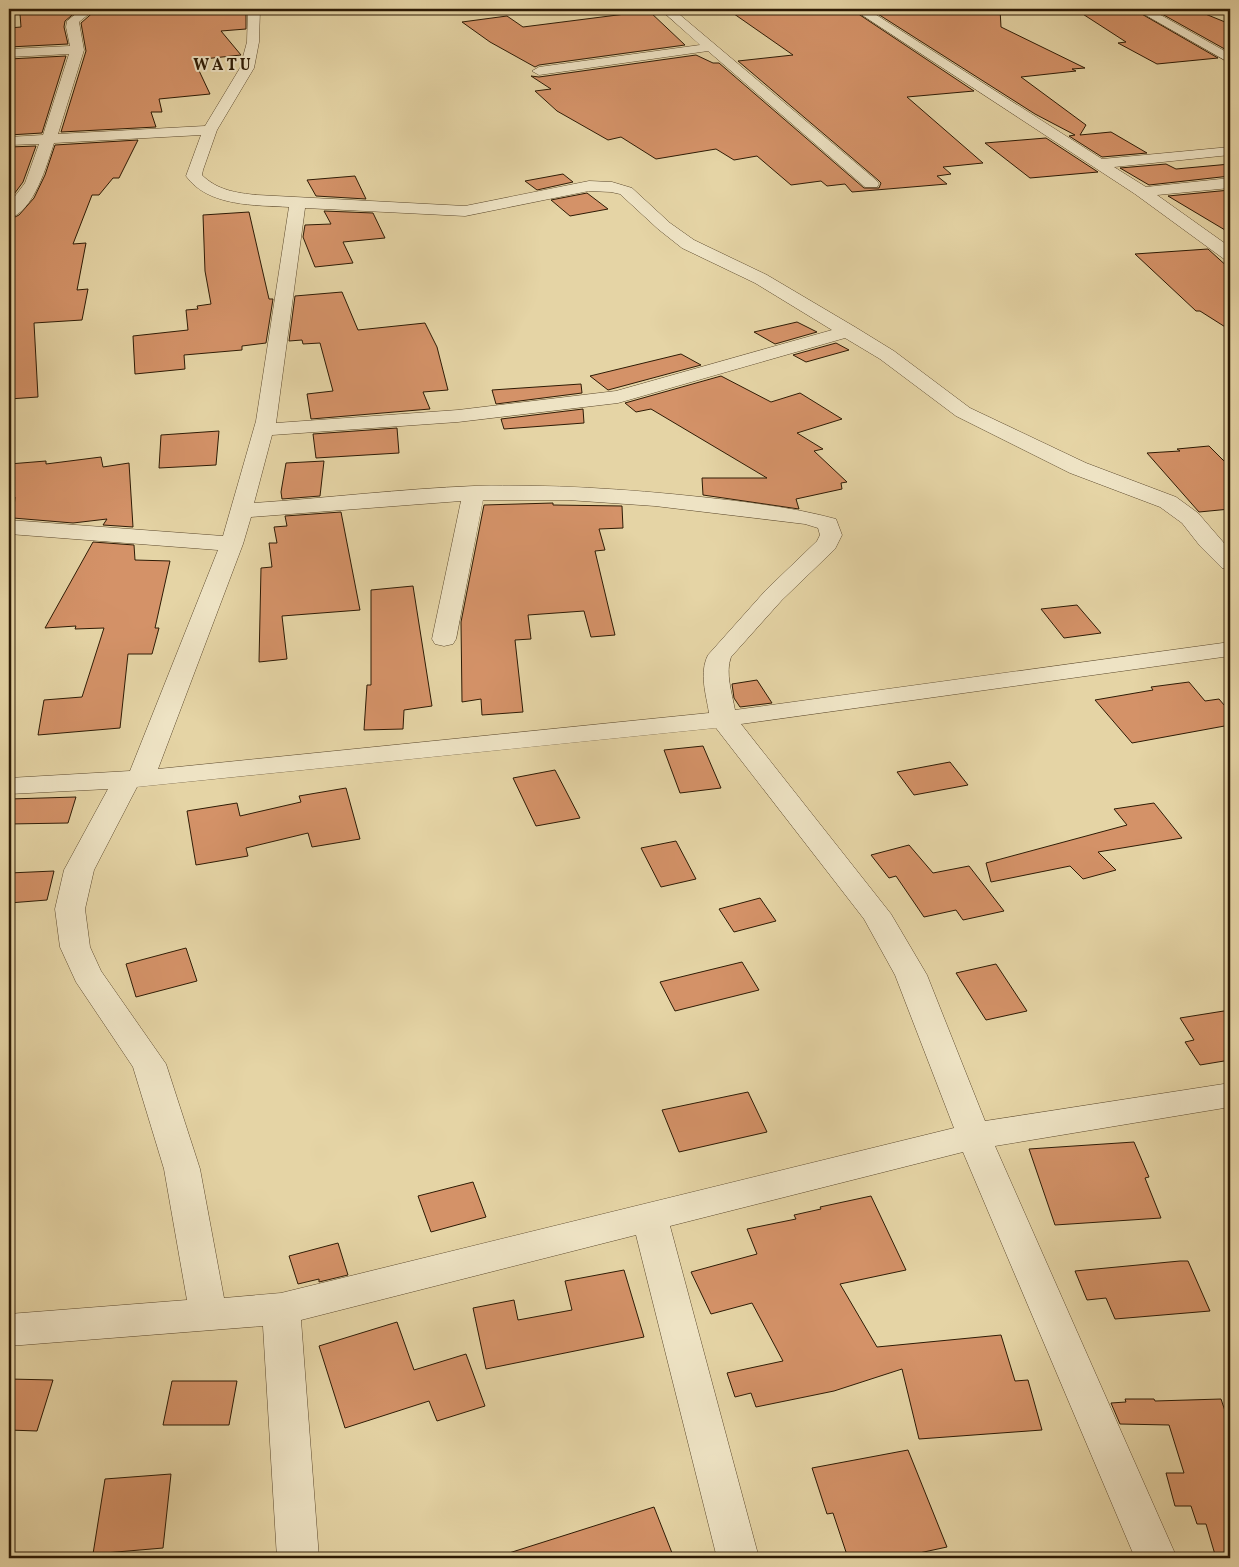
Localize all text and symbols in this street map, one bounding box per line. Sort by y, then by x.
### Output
district label: W A T U [193,55,251,77]

